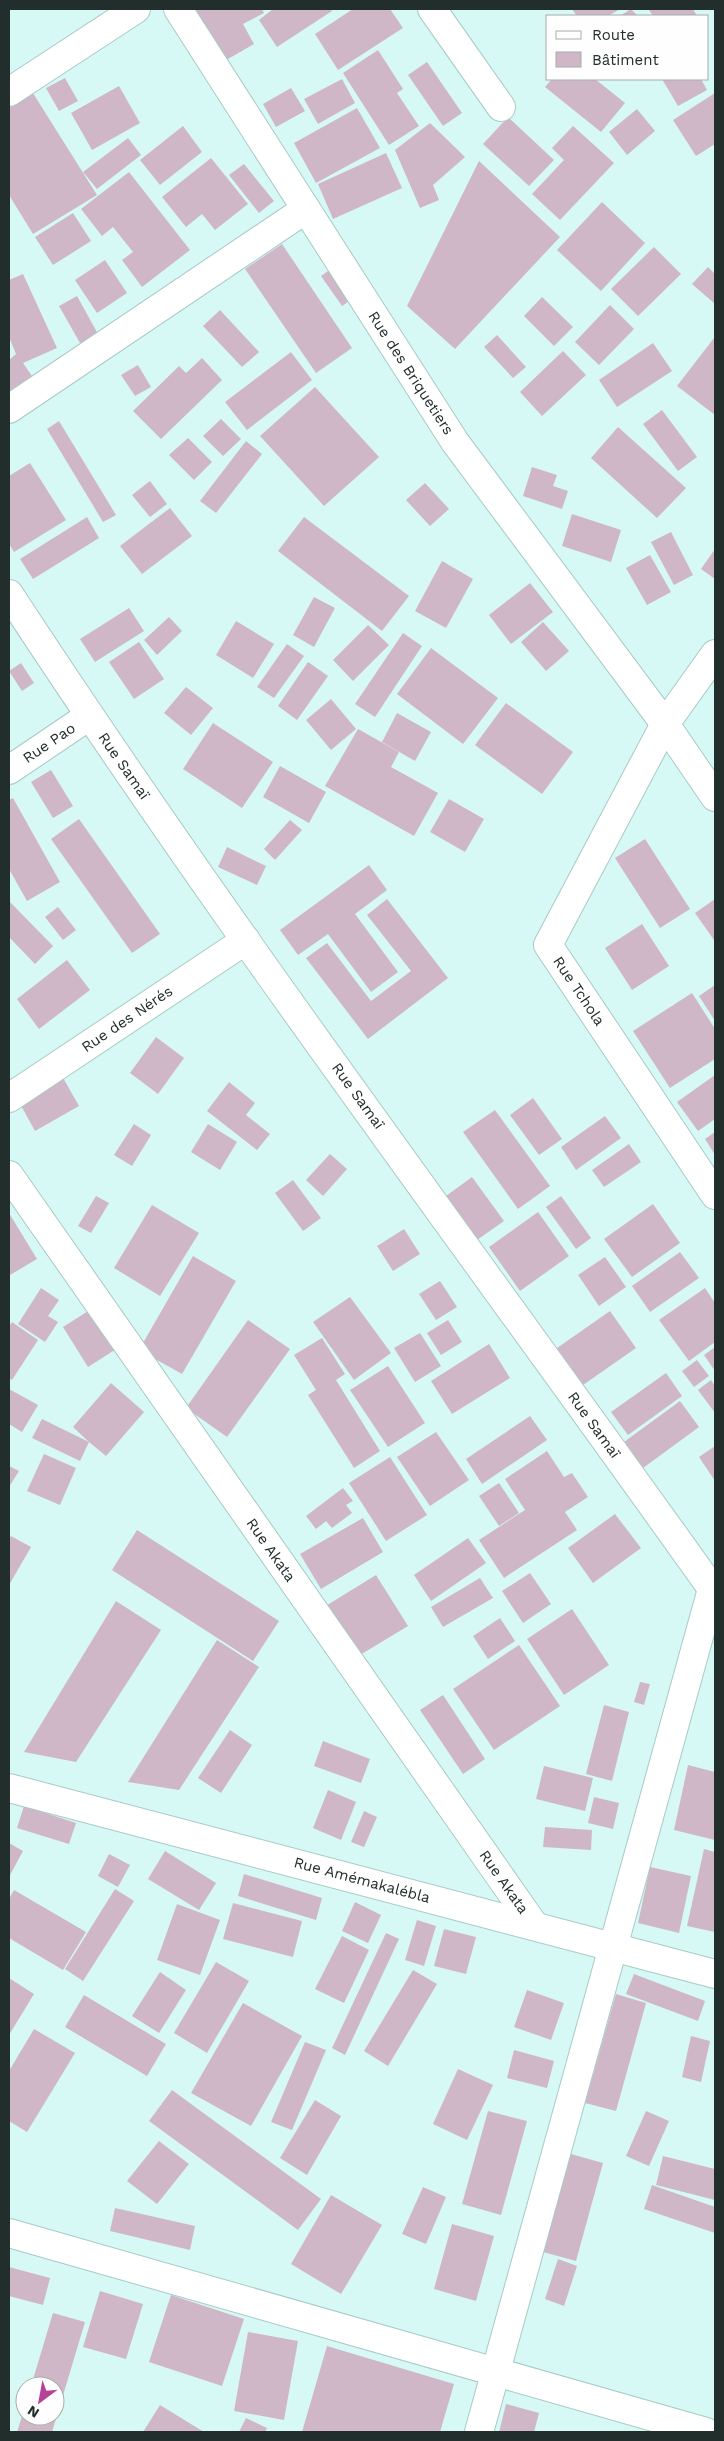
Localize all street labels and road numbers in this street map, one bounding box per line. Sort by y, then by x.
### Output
street label: Rue des Briquetiers [364,308,458,438]
street label: Rue Pao [19,719,79,767]
street label: Rue Samaï [94,729,154,804]
street label: Rue Tchola [549,953,609,1029]
street label: Rue des Nérés [78,982,176,1056]
street label: Rue Samaï [328,1059,389,1133]
street label: Rue Samaï [564,1388,625,1462]
street label: Rue Akata [243,1515,300,1586]
street label: Rue Akata [476,1847,533,1918]
street label: Rue Amémakalébla [292,1853,433,1907]

